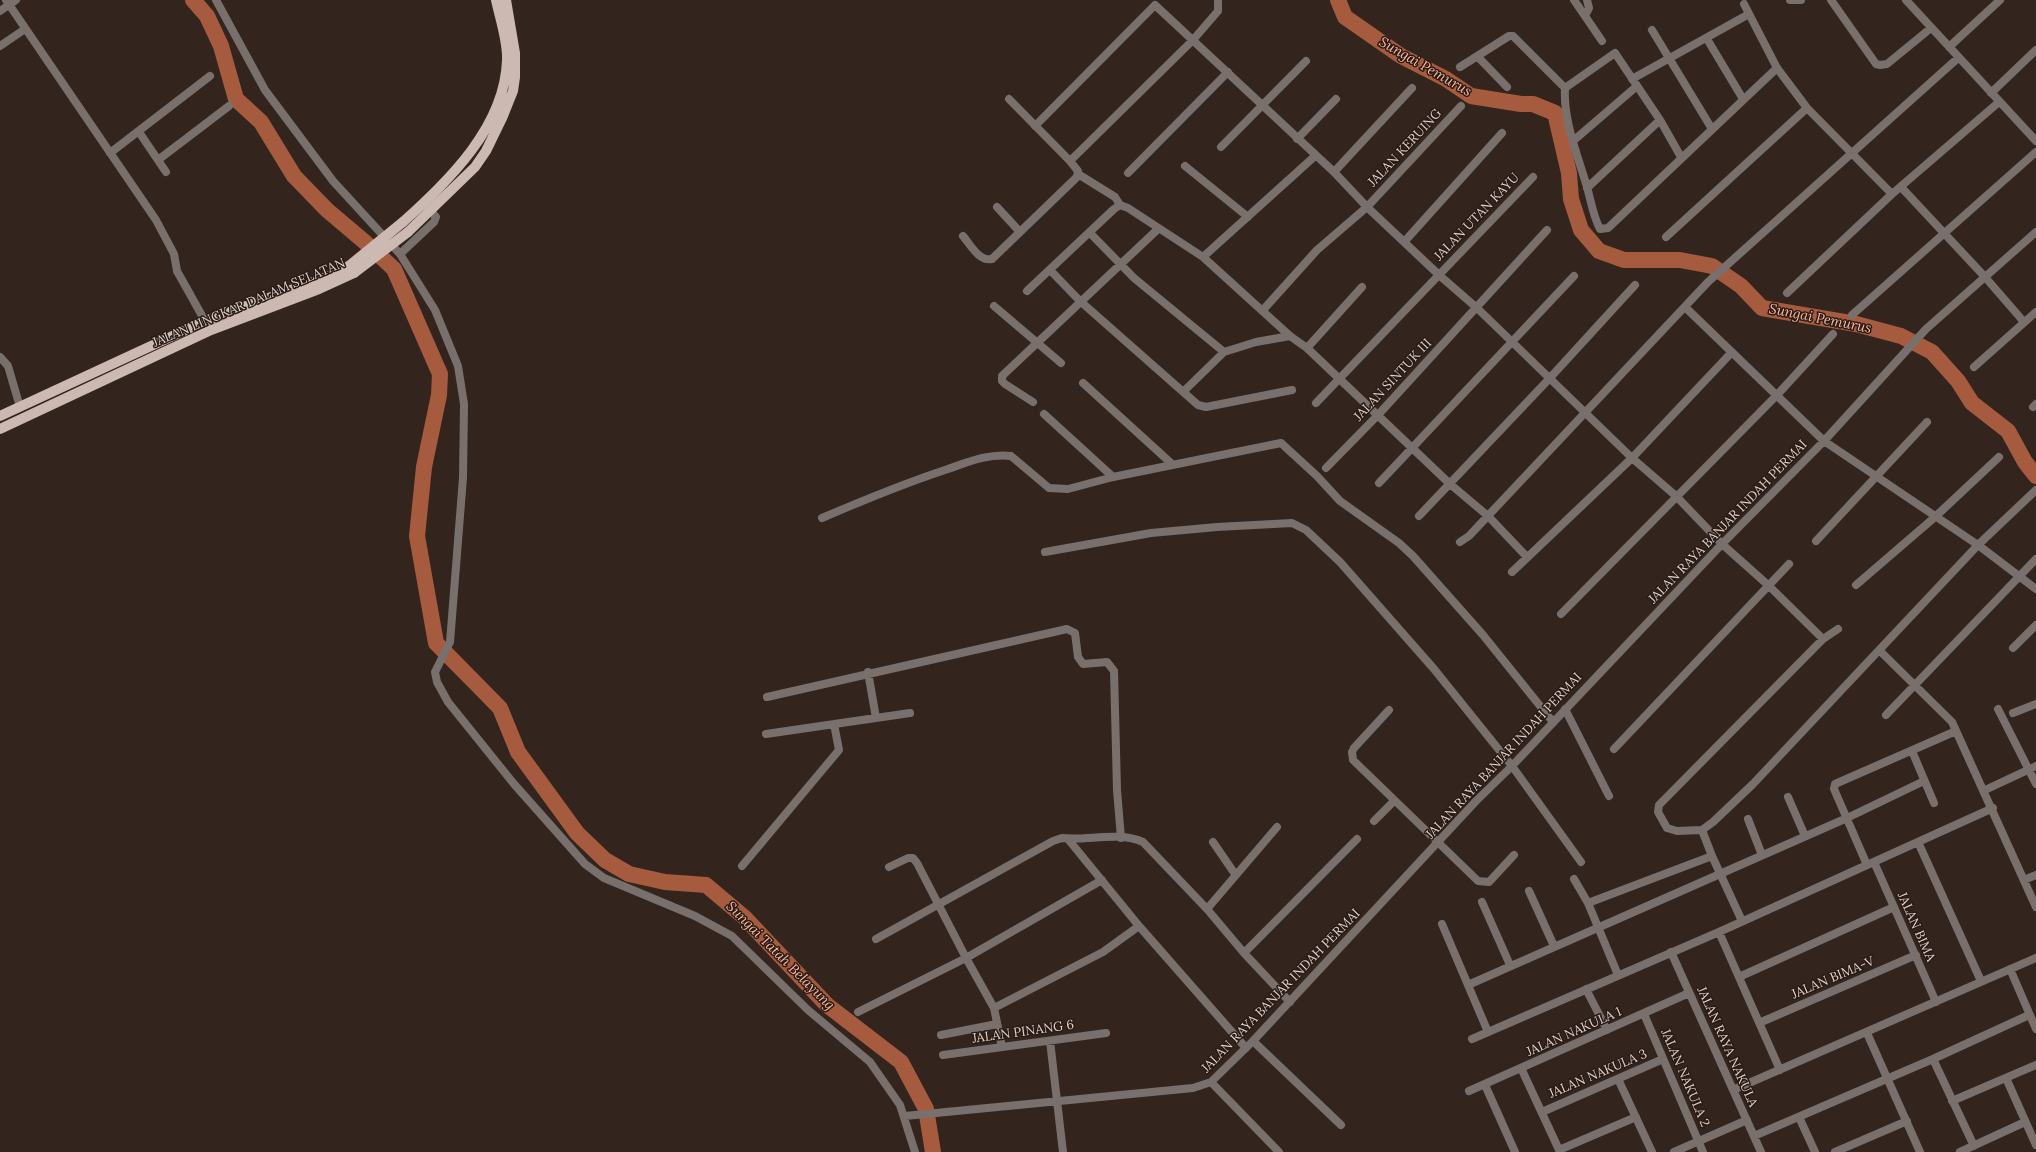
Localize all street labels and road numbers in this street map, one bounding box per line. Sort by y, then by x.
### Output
street label: JALAN KERUING [1365,106,1445,190]
street label: JALAN UTAN KAYU [1431,170,1523,264]
street label: JALAN LINGKAR DALAM SELATAN [150,255,348,351]
street label: JALAN SINTUK III [1351,336,1435,424]
street label: JALAN RAYA BANJAR INDAH PERMAI [1645,437,1811,607]
street label: JALAN RAYA BANJAR INDAH PERMAI [1423,670,1585,842]
street label: JALAN BIMA [1894,890,1938,964]
street label: JALAN RAYA BANJAR INDAH PERMAI [1198,906,1364,1076]
street label: JALAN BIMA-V [1789,954,1877,1002]
street label: JALAN RAYA NAKULA [1693,984,1761,1110]
street label: JALAN NAKULA 1 [1524,1004,1624,1060]
street label: JALAN PINANG 6 [971,1017,1075,1047]
street label: JALAN NAKULA 2 [1657,1027,1713,1129]
street label: JALAN NAKULA 3 [1547,1046,1649,1102]

